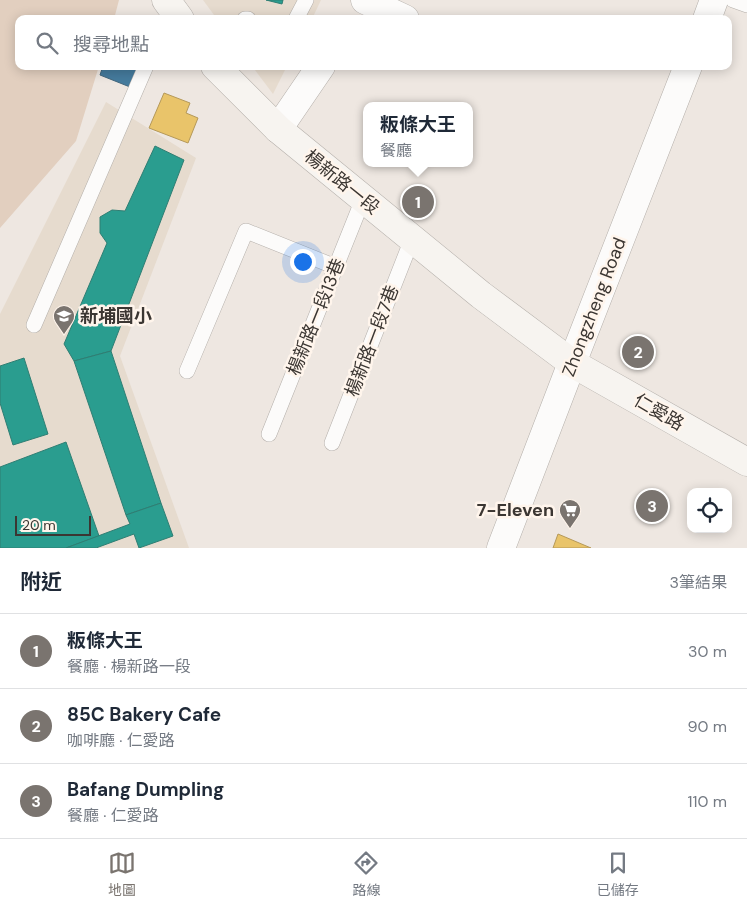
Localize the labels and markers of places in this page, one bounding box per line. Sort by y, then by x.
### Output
pin: 1 [402,183,434,221]
school or university icon: 新埔國小 [52,304,76,335]
place label: 新埔國小 [80,304,152,328]
pin: 2 [622,333,654,371]
pin: 3 [636,487,668,525]
place label: 7-Eleven [477,498,554,522]
supermarket icon: 7-Eleven [558,498,582,529]

